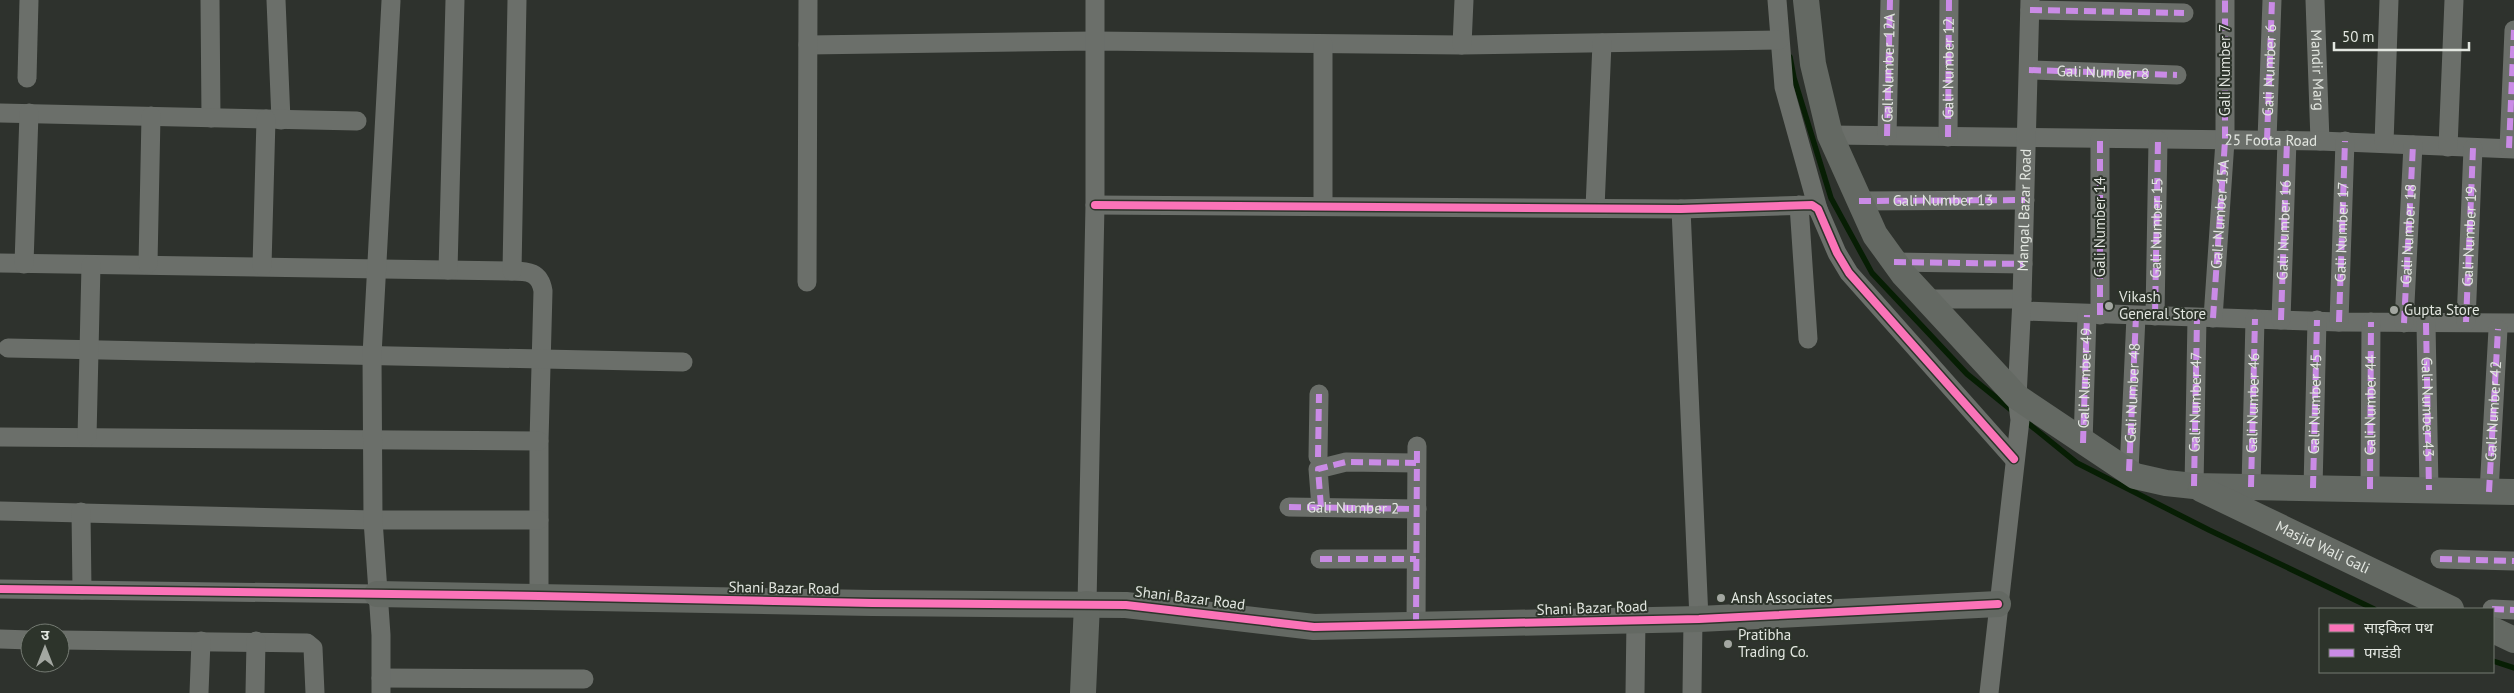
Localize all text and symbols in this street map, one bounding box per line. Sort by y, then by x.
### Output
street label: Gali Number 12A [1877,13,1899,123]
street label: Gali Number 12 [1938,18,1958,118]
scale bar [2334,20,2469,52]
street label: Gali Number 6 [2258,23,2280,117]
street label: Gali Number 7 [2215,24,2234,116]
text: 50 m [2342,27,2375,46]
street label: Mandir Marg [2307,29,2329,111]
street label: Gali Number 8 [2056,61,2150,83]
street label: 25 Foota Road [2225,130,2317,150]
street label: Mangal Bazar Road [2013,148,2035,272]
street label: Gali Number 15A [2206,159,2233,269]
street label: Gali Number 14 [2090,177,2109,277]
street label: Gali Number 15 [2146,177,2166,279]
street label: Gali Number 16 [2272,179,2295,281]
street label: Gali Number 17 [2330,181,2353,283]
street label: Gali Number 18 [2396,183,2420,285]
street label: Gali Number 19 [2457,185,2480,287]
street label: Gali Number 13 [1893,190,1993,210]
place label: Vikash General Store [2118,287,2206,323]
marker: Vikash General Store [2103,300,2115,312]
place label: Gupta Store [2404,300,2480,319]
marker: Gupta Store [2388,304,2400,316]
street label: Gali Number 49 [2073,327,2096,429]
street label: Gali Number 48 [2120,342,2144,444]
street label: Gali Number 47 [2185,351,2205,453]
street label: Gali Number 46 [2242,352,2263,454]
street label: Gali Number 45 [2304,353,2325,455]
street label: Gali Number 44 [2360,355,2380,455]
street label: Gali Number 43 [2418,356,2438,457]
street label: Gali Number 42 [2481,360,2505,462]
street label: Gali Number 2 [1307,497,1399,518]
street label: Masjid Wali Gali [2273,516,2373,578]
street label: Shani Bazar Road [728,577,840,598]
street label: Shani Bazar Road [1134,581,1246,614]
place label: Ansh Associates [1731,588,1833,607]
marker: Ansh Associates [1715,592,1727,604]
street label: Shani Bazar Road [1536,596,1648,619]
legend [2319,608,2494,673]
text: साइकिल पथ [2364,618,2433,637]
north arrow [20,623,70,673]
place label: Pratibha Trading Co. [1738,625,1809,661]
text: उ [41,626,50,644]
marker: Pratibha Trading Co. [1722,638,1734,650]
text: पगडंडी [2364,643,2402,662]

